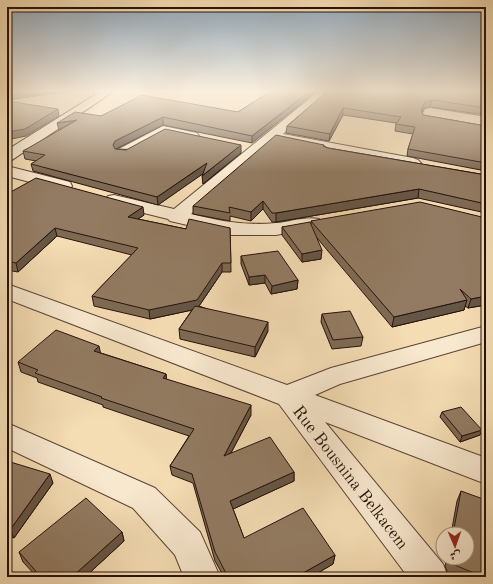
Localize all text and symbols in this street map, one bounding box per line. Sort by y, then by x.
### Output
street label: Rue Bousnina Belkacem [289,403,411,553]
north arrow [435,526,475,566]
text: ش [450,549,461,560]

